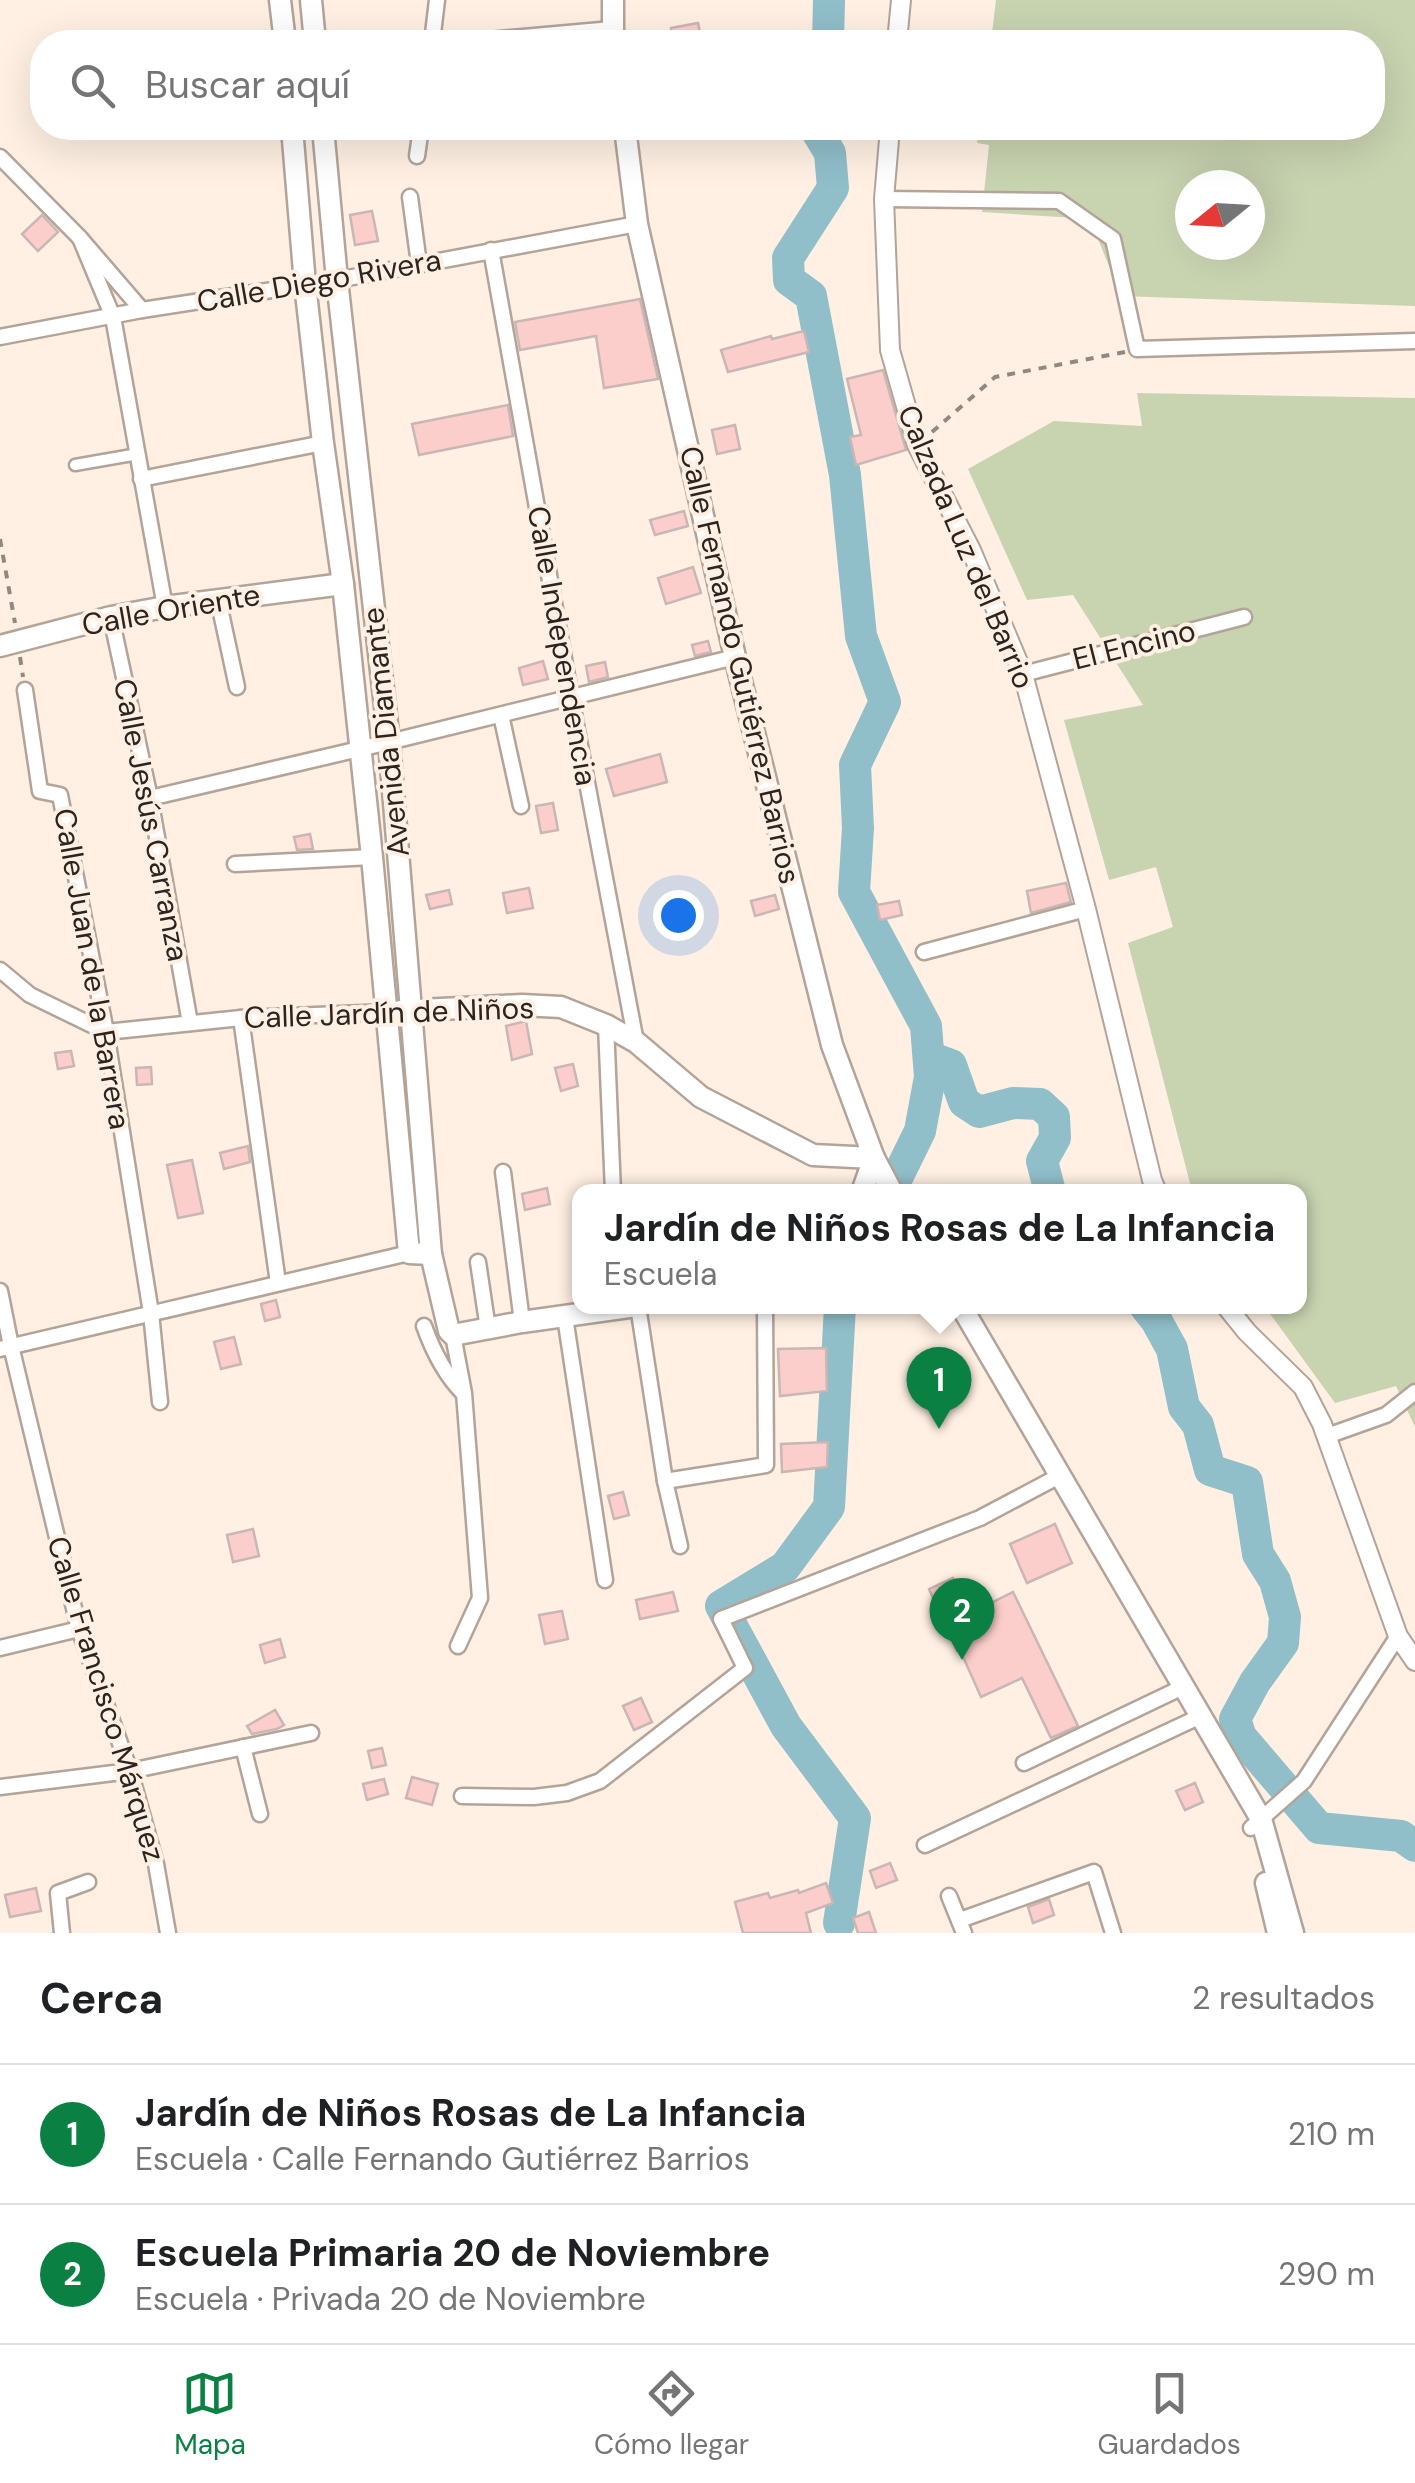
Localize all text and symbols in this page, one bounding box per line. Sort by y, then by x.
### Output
search box [30,30,1385,140]
icon: search [65,58,120,113]
text: Buscar aquí [145,60,350,110]
north arrow [1175,170,1265,260]
street label: Calle Diego Rivera [194,240,444,321]
street label: Calzada Luz del Barrio [889,399,1044,695]
street label: Calle Fernando Gutiérrez Barrios [671,442,810,888]
street label: Calle Independencia [519,503,606,789]
street label: Calle Oriente [79,575,263,644]
street label: Avenida Diamante [353,605,418,859]
street label: El Encino [1068,610,1199,679]
street label: Calle Jesús Carranza [105,675,198,965]
street label: Calle Juan de la Barrera [45,805,140,1132]
your location [653,890,704,941]
street label: Calle Jardín de Niños [243,988,535,1037]
popup [572,1184,1307,1314]
text: Jardín de Niños Rosas de La Infancia [604,1203,1275,1253]
text: Escuela [604,1253,717,1295]
pin: 1 [906,1346,972,1429]
street label: Calle Francisco Márquez [38,1531,175,1866]
pin: 2 [930,1578,994,1660]
text: Cerca [40,1971,163,2026]
text: 2 resultados [1192,1977,1375,2019]
text: Jardín de Niños Rosas de La Infancia [135,2088,806,2138]
text: 1 [67,2113,78,2155]
text: 210 m [1288,2113,1375,2155]
text: Escuela · Calle Fernando Gutiérrez Barrios [135,2138,750,2180]
text: Escuela Primaria 20 de Noviembre [135,2228,770,2278]
text: 2 [63,2253,82,2295]
text: 290 m [1278,2253,1375,2295]
text: Escuela · Privada 20 de Noviembre [135,2278,646,2320]
tab: Mapa [174,2366,246,2463]
tab: Cómo llegar [594,2366,749,2463]
tab: Guardados [1098,2366,1241,2463]

